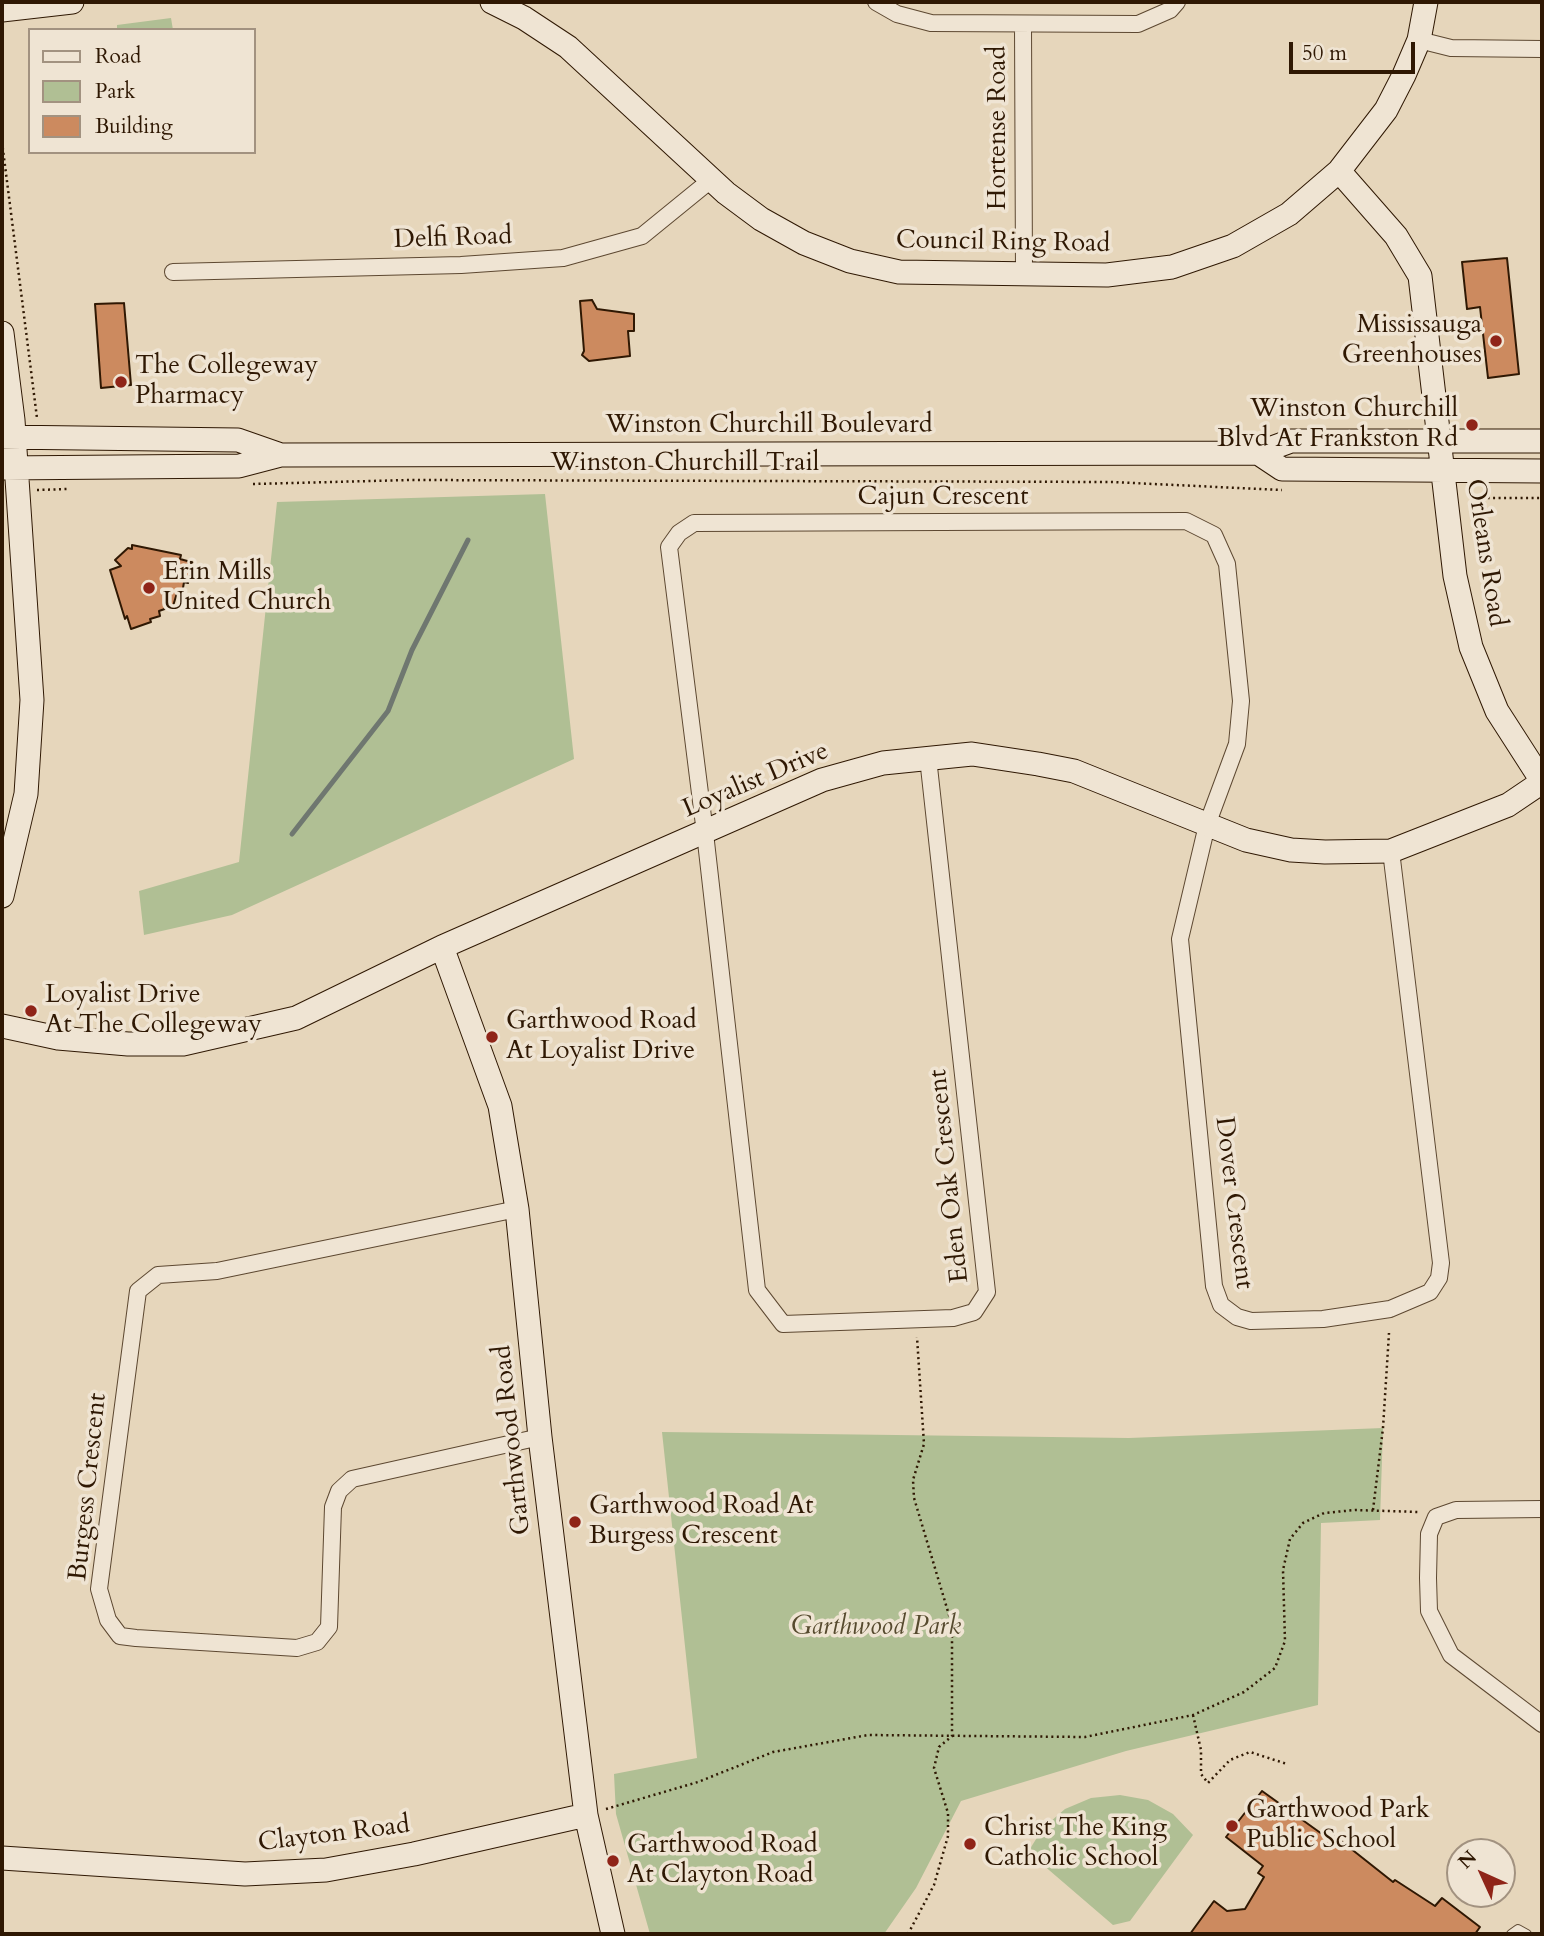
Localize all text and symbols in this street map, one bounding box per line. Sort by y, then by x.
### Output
legend [28,28,256,154]
scale bar [1292,28,1418,72]
text: 50 m [1302,39,1347,68]
text: Road [95,42,141,71]
street label: Hortense Road [983,46,1015,210]
text: Park [95,77,135,106]
text: Building [95,112,173,141]
street label: Delfi Road [393,221,513,257]
street label: Council Ring Road [895,226,1111,260]
place label: Mississauga Greenhouses [1342,310,1482,372]
marker: Mississauga Greenhouses [1488,333,1504,349]
place label: The Collegeway Pharmacy [135,351,318,412]
marker: The Collegeway Pharmacy [113,374,129,390]
place label: Winston Churchill Blvd At Frankston Rd [1217,394,1458,456]
street label: Winston Churchill Boulevard [605,410,933,442]
marker: Winston Churchill Blvd At Frankston Rd [1464,417,1480,433]
street label: Winston Churchill Trail [551,448,819,480]
street label: Orleans Road [1458,477,1512,629]
street label: Cajun Crescent [858,482,1028,514]
place label: Erin Mills United Church [163,557,331,618]
marker: Erin Mills United Church [141,580,157,596]
street label: Loyalist Drive [678,736,834,826]
place label: Loyalist Drive At The Collegeway [45,980,262,1042]
marker: Loyalist Drive At The Collegeway [23,1003,39,1019]
place label: Garthwood Road At Loyalist Drive [506,1006,697,1068]
marker: Garthwood Road At Loyalist Drive [484,1029,500,1045]
street label: Eden Oak Crescent [923,1068,977,1284]
street label: Dover Crescent [1207,1115,1259,1291]
street label: Garthwood Road [488,1344,538,1536]
street label: Burgess Crescent [64,1392,114,1582]
place label: Garthwood Road At Burgess Crescent [589,1491,813,1552]
marker: Garthwood Road At Burgess Crescent [567,1514,583,1530]
park label: Garthwood Park [791,1612,961,1644]
place label: Garthwood Park Public School [1246,1795,1430,1856]
street label: Clayton Road [256,1810,412,1860]
place label: Christ The King Catholic School [984,1813,1167,1874]
marker: Garthwood Park Public School [1224,1818,1240,1834]
place label: Garthwood Road At Clayton Road [627,1830,818,1892]
marker: Christ The King Catholic School [962,1836,978,1852]
north arrow [1446,1838,1516,1908]
text: N [1453,1845,1483,1875]
marker: Garthwood Road At Clayton Road [605,1853,621,1869]

